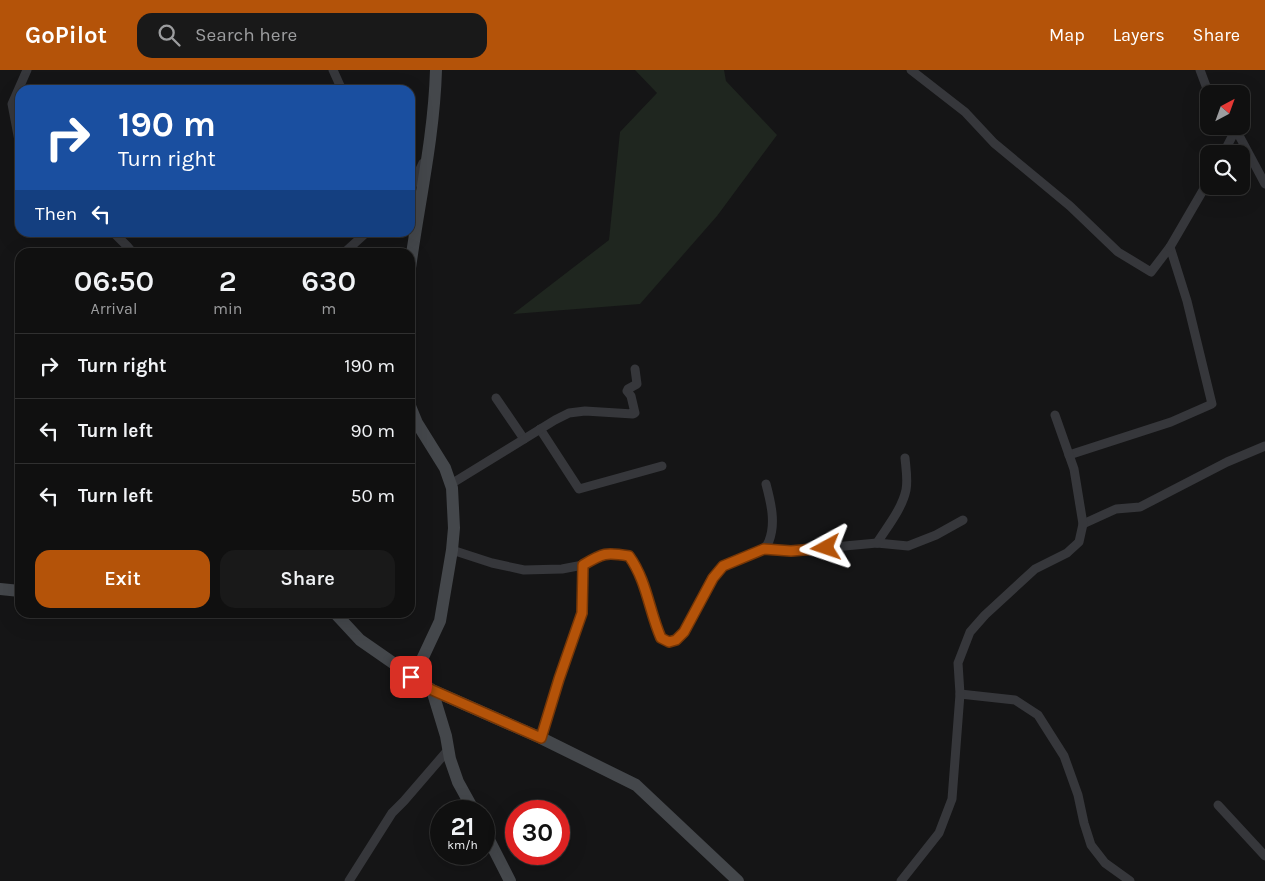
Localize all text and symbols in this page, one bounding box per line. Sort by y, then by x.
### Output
search box [137,13,487,58]
text: GoPilot [25,21,107,49]
icon: search [155,21,183,49]
text: Search here [195,24,297,46]
text: Map [1049,24,1085,46]
text: Layers [1113,24,1165,46]
text: Share [1193,24,1240,46]
north arrow [1200,85,1250,135]
map controls [1200,85,1250,195]
text: 190 m [118,104,216,145]
icon: right [35,105,100,170]
button: search [1200,145,1250,195]
text: Turn right [118,146,216,172]
icon: left [87,200,115,228]
text: Then [35,203,77,225]
text: 06:50 [74,263,154,299]
text: 2 [219,263,237,299]
text: 630 [301,263,356,299]
text: Arrival [91,299,137,318]
text: min [213,299,242,318]
text: m [321,299,336,318]
icon: right [35,352,63,380]
text: Turn right [78,355,167,377]
text: 190 m [344,355,395,377]
icon: left [35,417,63,445]
text: Turn left [78,420,153,442]
text: 90 m [350,420,395,442]
icon: left [35,482,63,510]
text: Turn left [78,485,153,507]
text: 50 m [351,485,395,507]
position arrow [799,521,851,573]
button: Exit [35,550,210,608]
button: Share [220,550,395,608]
pin [390,656,432,698]
icon: arrive [397,663,425,691]
speed limit sign: 30 [505,800,570,865]
text: 21 [450,812,475,841]
text: km/h [447,838,478,852]

